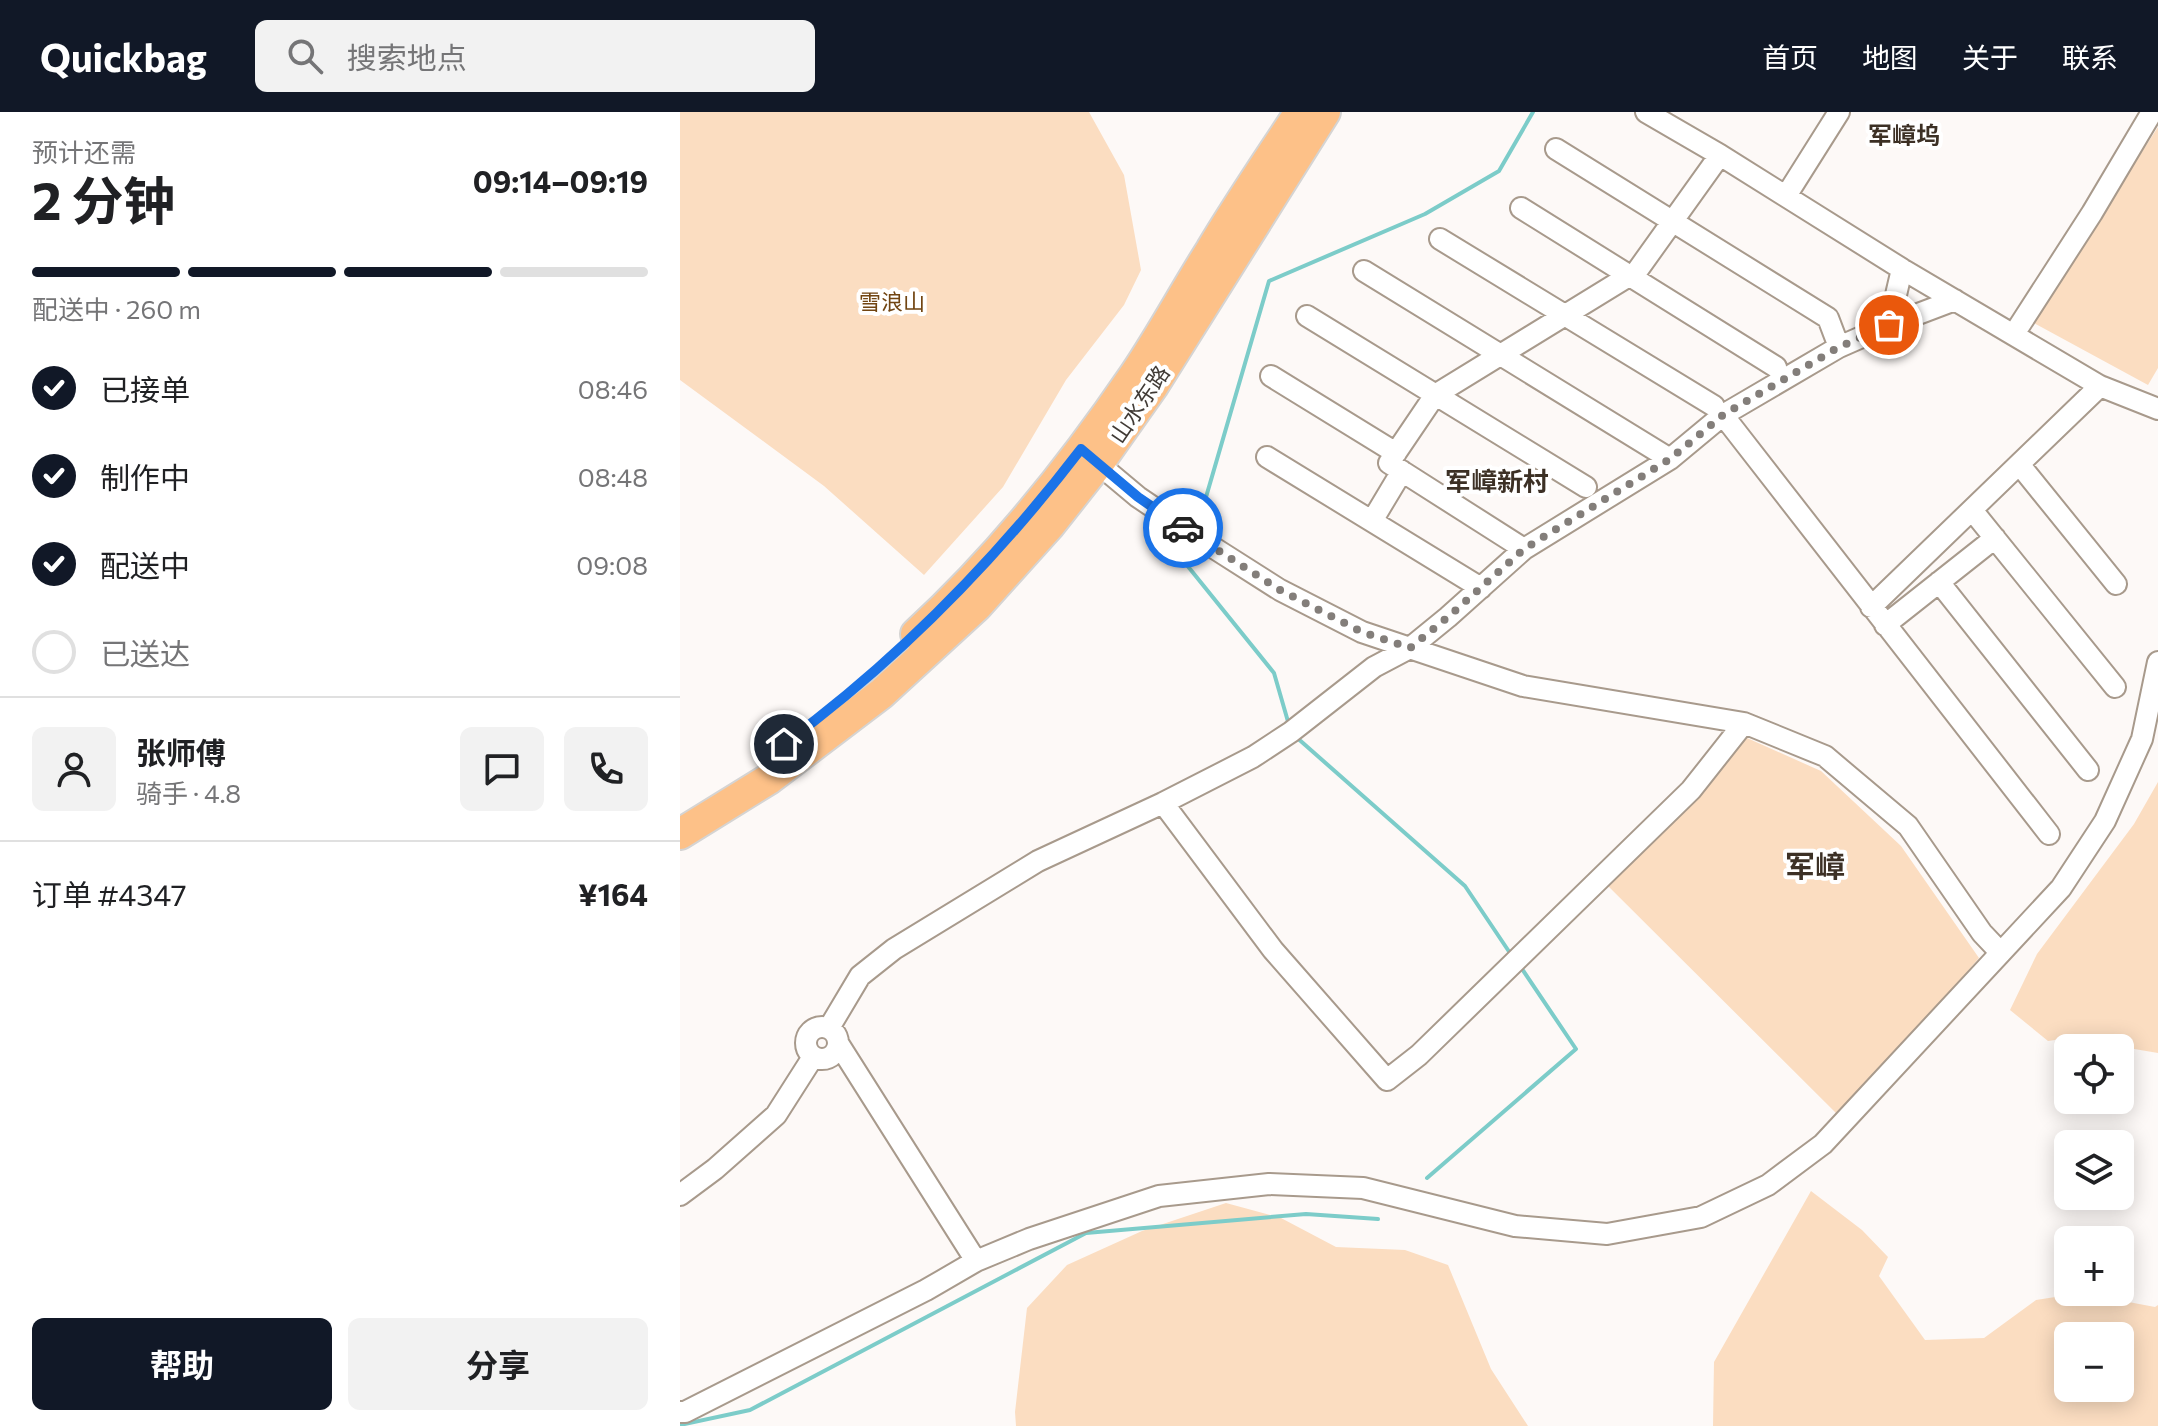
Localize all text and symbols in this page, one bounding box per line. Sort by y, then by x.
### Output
search box [255,20,815,92]
text: Quickbag [40,33,207,80]
icon: search [283,34,327,78]
text: 搜索地点 [347,38,467,75]
text: 首页 [1762,40,1818,74]
text: 地图 [1862,40,1918,74]
text: 关于 [1962,40,2018,74]
text: 联系 [2062,40,2118,74]
district label: 军嶂坞 [1868,120,1940,149]
text: 预计还需 [32,136,136,167]
text: 09:14–09:19 [473,162,648,199]
text: 2 分钟 [32,167,176,231]
park label: 雪浪山 [859,288,925,315]
pin [1855,291,1923,359]
text: 配送中 · 260 m [32,293,201,324]
icon: bag [1867,303,1911,347]
street label: 山水东路 [1103,360,1175,448]
icon: check [32,366,76,410]
text: 已接单 [100,370,190,407]
text: 08:46 [578,373,648,404]
icon: check [32,454,76,498]
text: 制作中 [100,458,190,495]
text: 08:48 [578,461,648,492]
district label: 军嶂新村 [1445,465,1549,496]
courier [1143,488,1223,568]
icon: car [1161,506,1205,550]
icon: check [32,542,76,586]
text: 配送中 [100,546,190,583]
text: 09:08 [576,549,648,580]
text: 已送达 [100,634,190,671]
pin [750,710,818,778]
icon: home [762,722,806,766]
button: person [32,727,116,811]
button: chat [460,727,544,811]
button: phone [564,727,648,811]
text: 张师傅 [136,733,226,770]
text: 骑手 · 4.8 [136,777,241,808]
district label: 军嶂 [1785,846,1845,883]
text: 订单 #4347 [32,875,187,912]
text: ¥164 [578,875,648,912]
map controls [2054,1034,2134,1402]
button: locate [2054,1034,2134,1114]
button: layers [2054,1130,2134,1210]
button: + [2054,1226,2134,1306]
button: 帮助 [32,1318,332,1410]
button: 分享 [348,1318,648,1410]
button: − [2054,1322,2134,1402]

